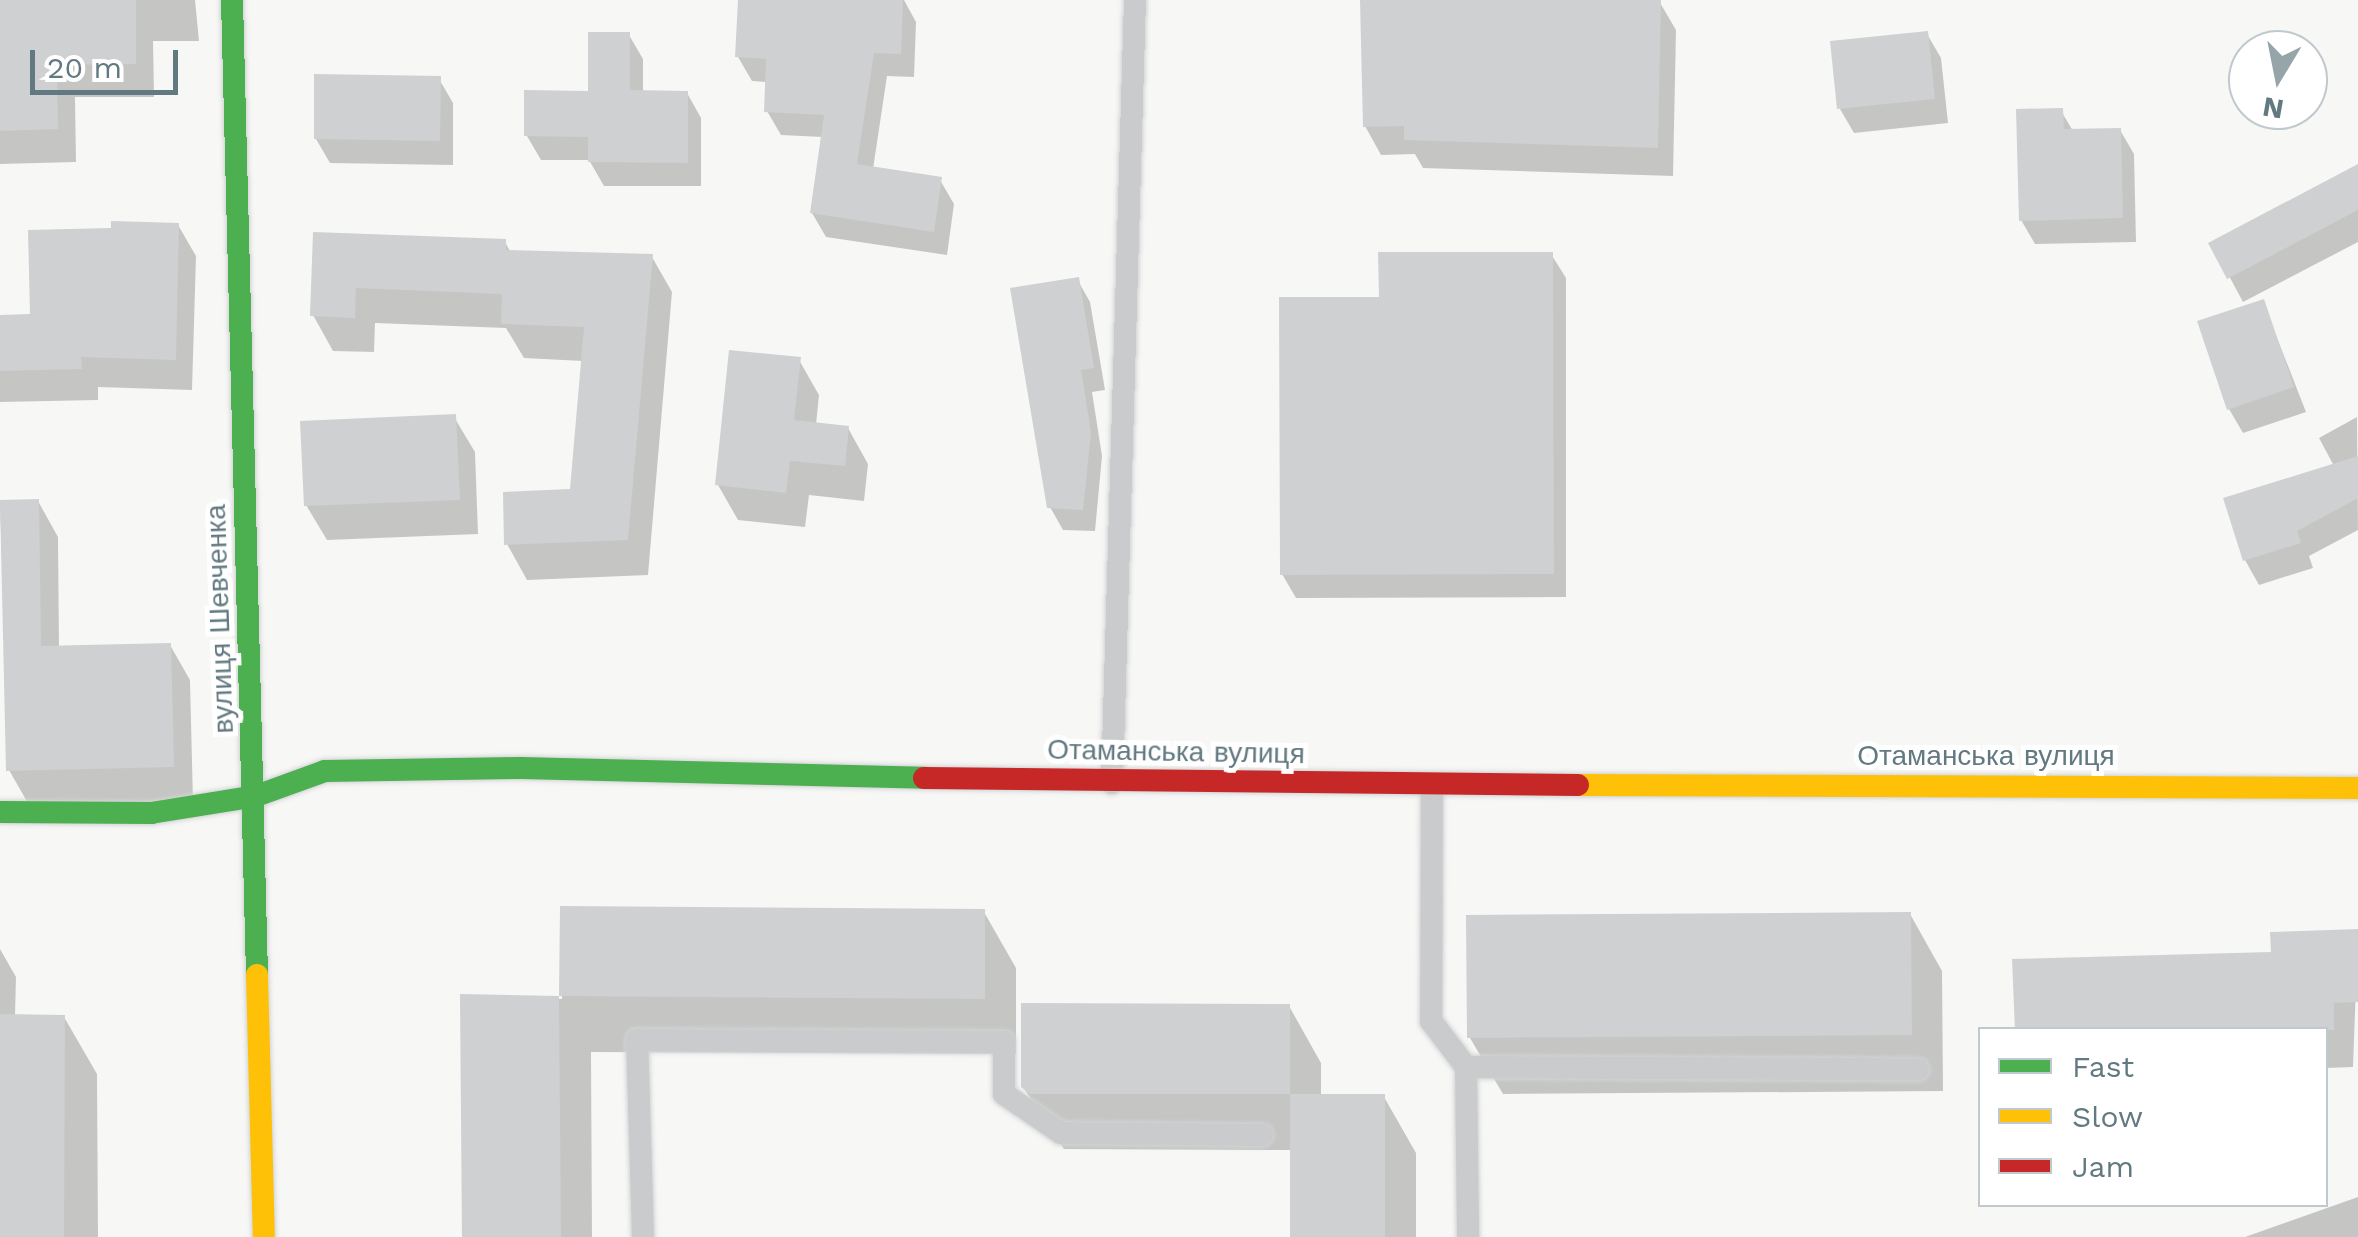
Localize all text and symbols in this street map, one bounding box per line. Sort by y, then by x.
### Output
scale bar [35,30,182,92]
north arrow [2228,30,2328,130]
text: 20 m [47,50,122,85]
text: N [2260,90,2286,126]
street label: вулиця Шевченка [199,504,241,734]
street label: Отаманська вулиця [1047,733,1305,771]
street label: Отаманська вулиця [1857,739,2115,773]
legend [1978,1027,2328,1207]
text: Fast [2072,1049,2134,1084]
text: Slow [2072,1099,2143,1134]
text: Jam [2072,1149,2134,1184]

